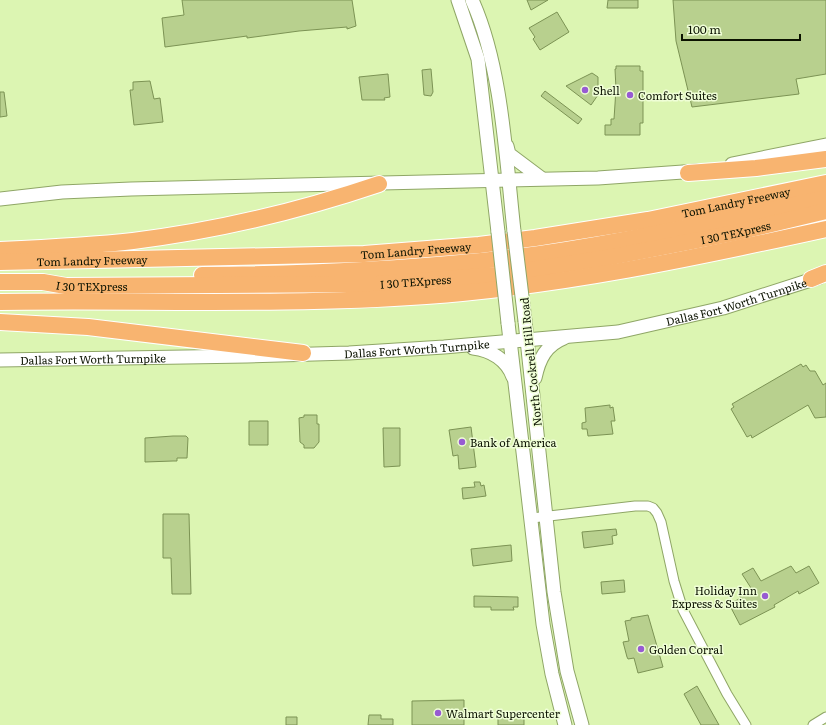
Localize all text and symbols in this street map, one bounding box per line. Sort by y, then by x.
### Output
scale bar [682,16,800,42]
text: 100 m [688,20,721,38]
place label: Shell [593,82,620,98]
marker: Shell [580,85,590,95]
place label: Comfort Suites [638,87,717,103]
marker: Comfort Suites [625,90,635,100]
street label: Tom Landry Freeway [680,182,792,221]
street label: I 30 TEXpress [699,217,772,247]
street label: Tom Landry Freeway [360,238,472,262]
street label: Tom Landry Freeway [36,251,148,269]
street label: I 30 TEXpress [379,270,452,292]
street label: Dallas Fort Worth Turnpike [664,274,809,329]
street label: I 30 TEXpress [55,276,127,294]
street label: North Cockrell Hill Road [515,296,545,427]
street label: Dallas Fort Worth Turnpike [344,335,490,361]
street label: Dallas Fort Worth Turnpike [20,349,166,368]
place label: Bank of America [470,434,557,450]
marker: Bank of America [457,437,467,447]
place label: Holiday Inn Express & Suites [671,582,757,611]
marker: Holiday Inn Express & Suites [760,591,770,601]
place label: Golden Corral [649,641,723,657]
marker: Golden Corral [636,644,646,654]
place label: Walmart Supercenter [446,705,561,721]
marker: Walmart Supercenter [433,708,443,718]

